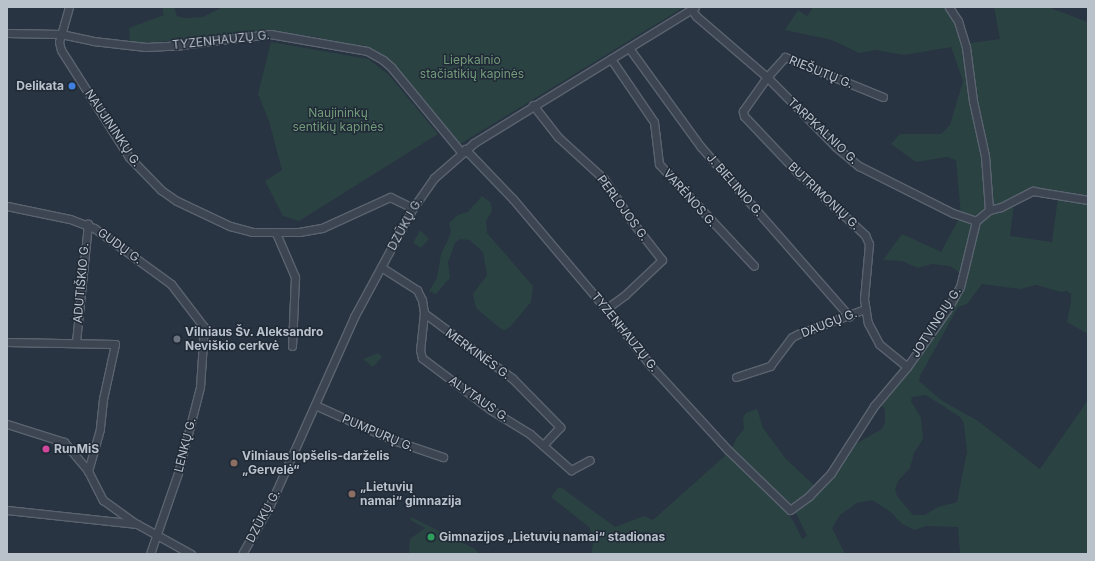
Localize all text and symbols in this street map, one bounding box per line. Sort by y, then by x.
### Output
street label: TYZENHAUZŲ G. [171,28,271,52]
park label: Liepkalnio stačiatikių kapinės [420,53,524,81]
street label: RIEŠUTŲ G. [787,53,855,91]
place label: Delikata [16,79,64,93]
marker: Delikata [67,81,77,91]
street label: NAUJININKŲ G. [82,87,144,169]
street label: TARPKALNIO G. [785,95,861,167]
park label: Naujininkų sentikių kapinės [292,106,384,134]
street label: J. BIELINIO G. [704,151,766,219]
street label: BUTRIMONIŲ G. [785,159,863,233]
street label: VARĖNOS G. [660,166,720,230]
street label: PERLOJOS G. [594,172,652,244]
street label: DZŪKŲ G. [385,195,425,253]
street label: GUDŲ G. [95,225,145,267]
street label: ADUTIŠKIO G. [70,242,92,324]
street label: JOTVINGIŲ G. [908,284,964,360]
street label: TYZENHAUZŲ G. [589,289,661,375]
street label: DAUGŲ G. [799,306,859,340]
place label: Vilniaus Šv. Aleksandro Neviškio cerkvė [185,325,324,353]
street label: MERKINĖS G. [443,326,513,382]
marker: Vilniaus Šv. Aleksandro Neviškio cerkvė [172,334,182,344]
street label: ALYTAUS G. [446,373,512,425]
street label: PUMPURŲ G. [340,411,416,455]
street label: LENKŲ G. [171,416,199,474]
place label: RunMiS [54,442,99,456]
marker: RunMiS [41,444,51,454]
place label: Vilniaus lopšelis-darželis „Gervelė“ [242,449,389,477]
marker: Vilniaus lopšelis-darželis „Gervelė“ [229,458,239,468]
place label: „Lietuvių namai“ gimnazija [360,480,461,508]
street label: DZŪKŲ G. [243,487,283,545]
marker: „Lietuvių namai“ gimnazija [347,489,357,499]
place label: Gimnazijos „Lietuvių namai“ stadionas [439,530,665,544]
marker: Gimnazijos „Lietuvių namai“ stadionas [426,532,436,542]

